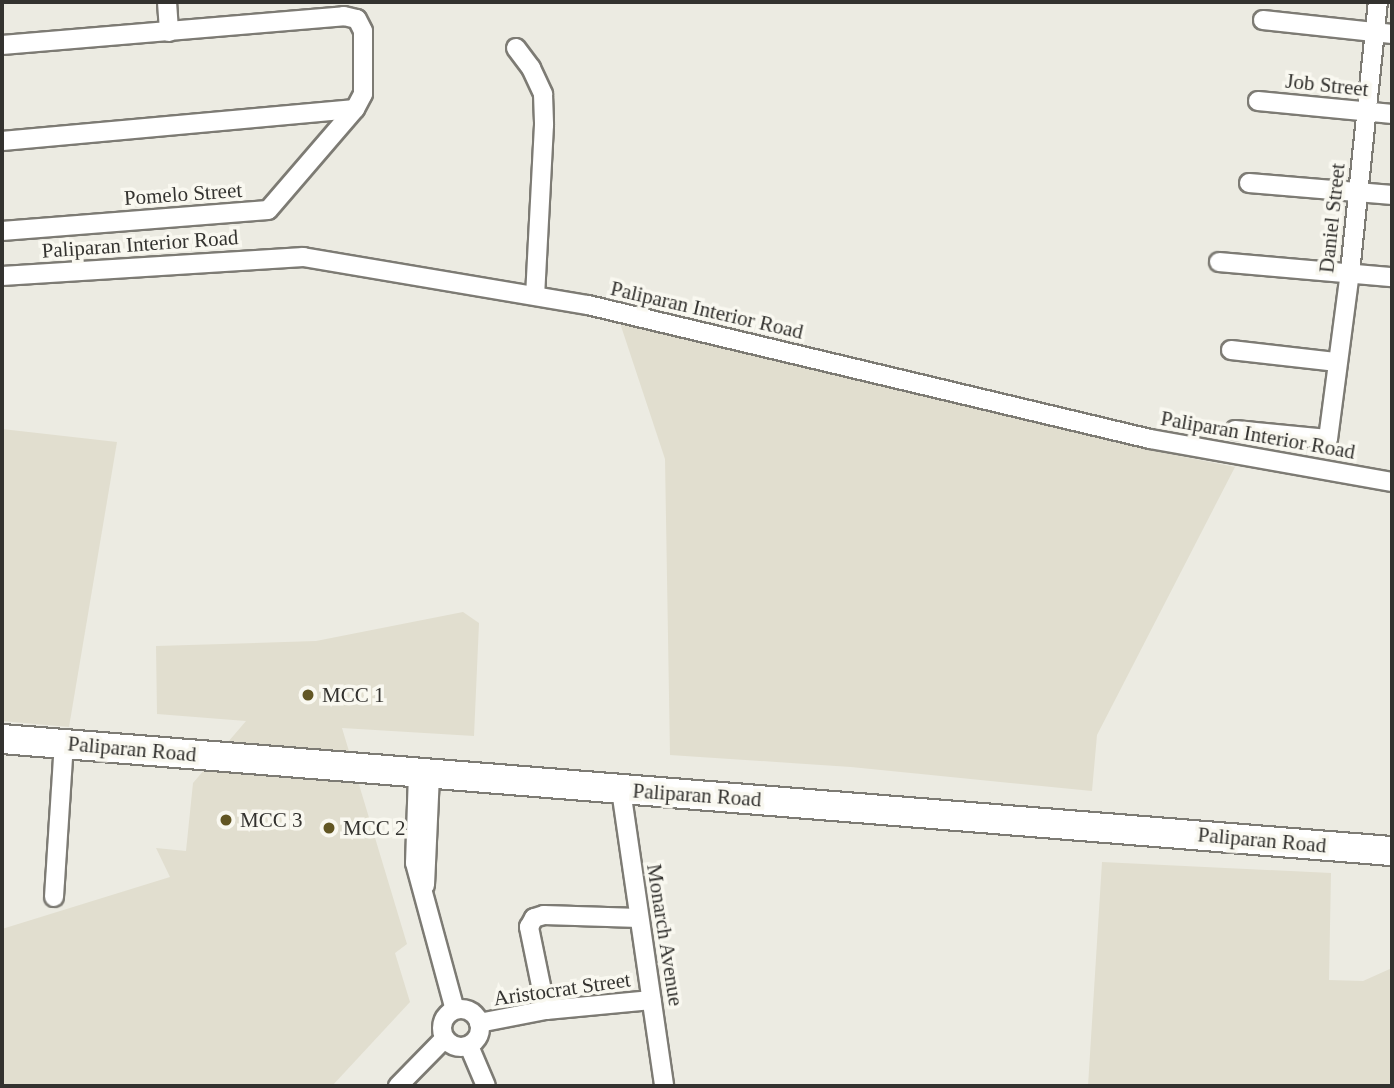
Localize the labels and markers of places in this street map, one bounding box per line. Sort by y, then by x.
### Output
place label: MCC 1 [322,682,384,708]
marker: MCC 1 [300,687,316,703]
place label: MCC 3 [240,807,302,833]
marker: MCC 3 [218,812,234,828]
place label: MCC 2 [343,815,405,841]
marker: MCC 2 [321,820,337,836]

